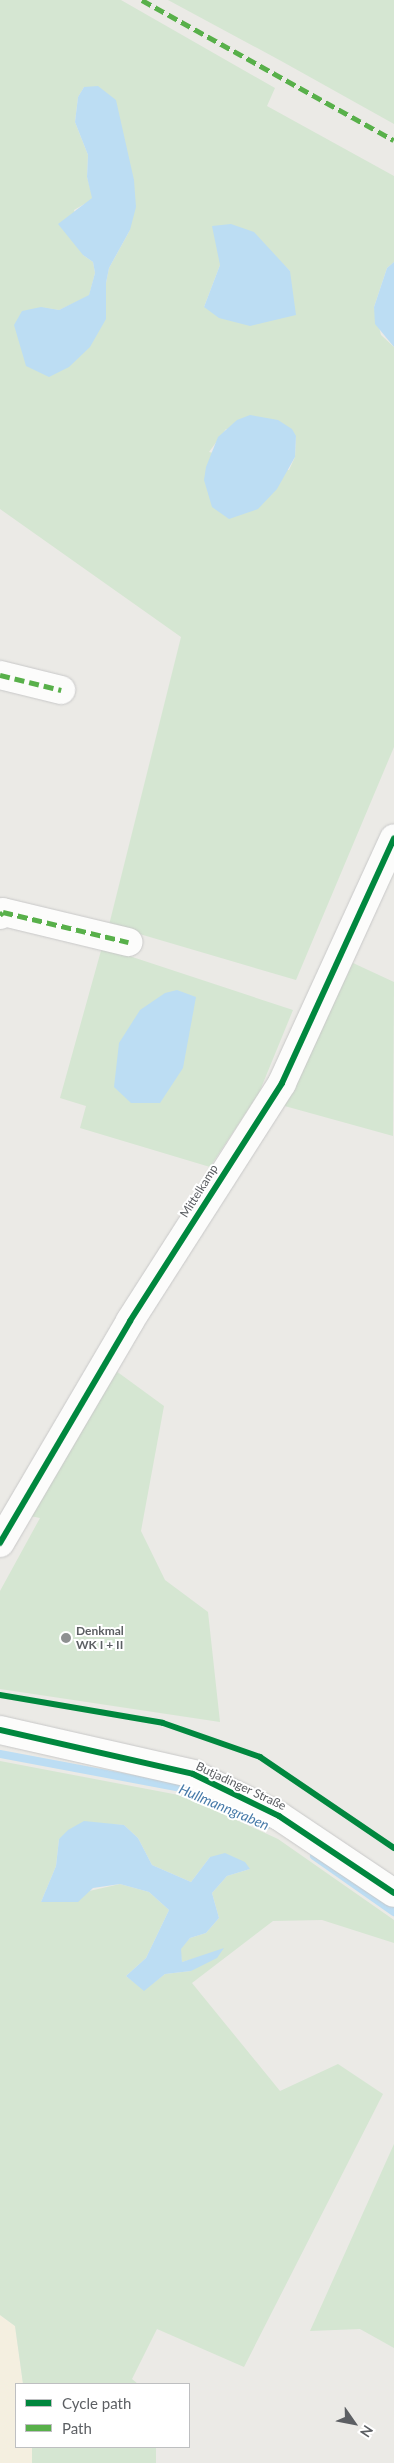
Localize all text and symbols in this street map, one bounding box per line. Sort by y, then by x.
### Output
street label: Mittelkamp [177,1162,221,1220]
place label: Denkmal WK I + II [76,1624,124,1652]
marker: Denkmal WK I + II [60,1632,72,1644]
street label: Butjadinger Straße [194,1759,288,1813]
water label: Hullmanngraben [176,1780,272,1834]
legend [15,2383,190,2448]
text: Cycle path [62,2394,131,2412]
north arrow [329,2398,379,2448]
text: Path [62,2419,92,2437]
text: N [357,2422,377,2441]

